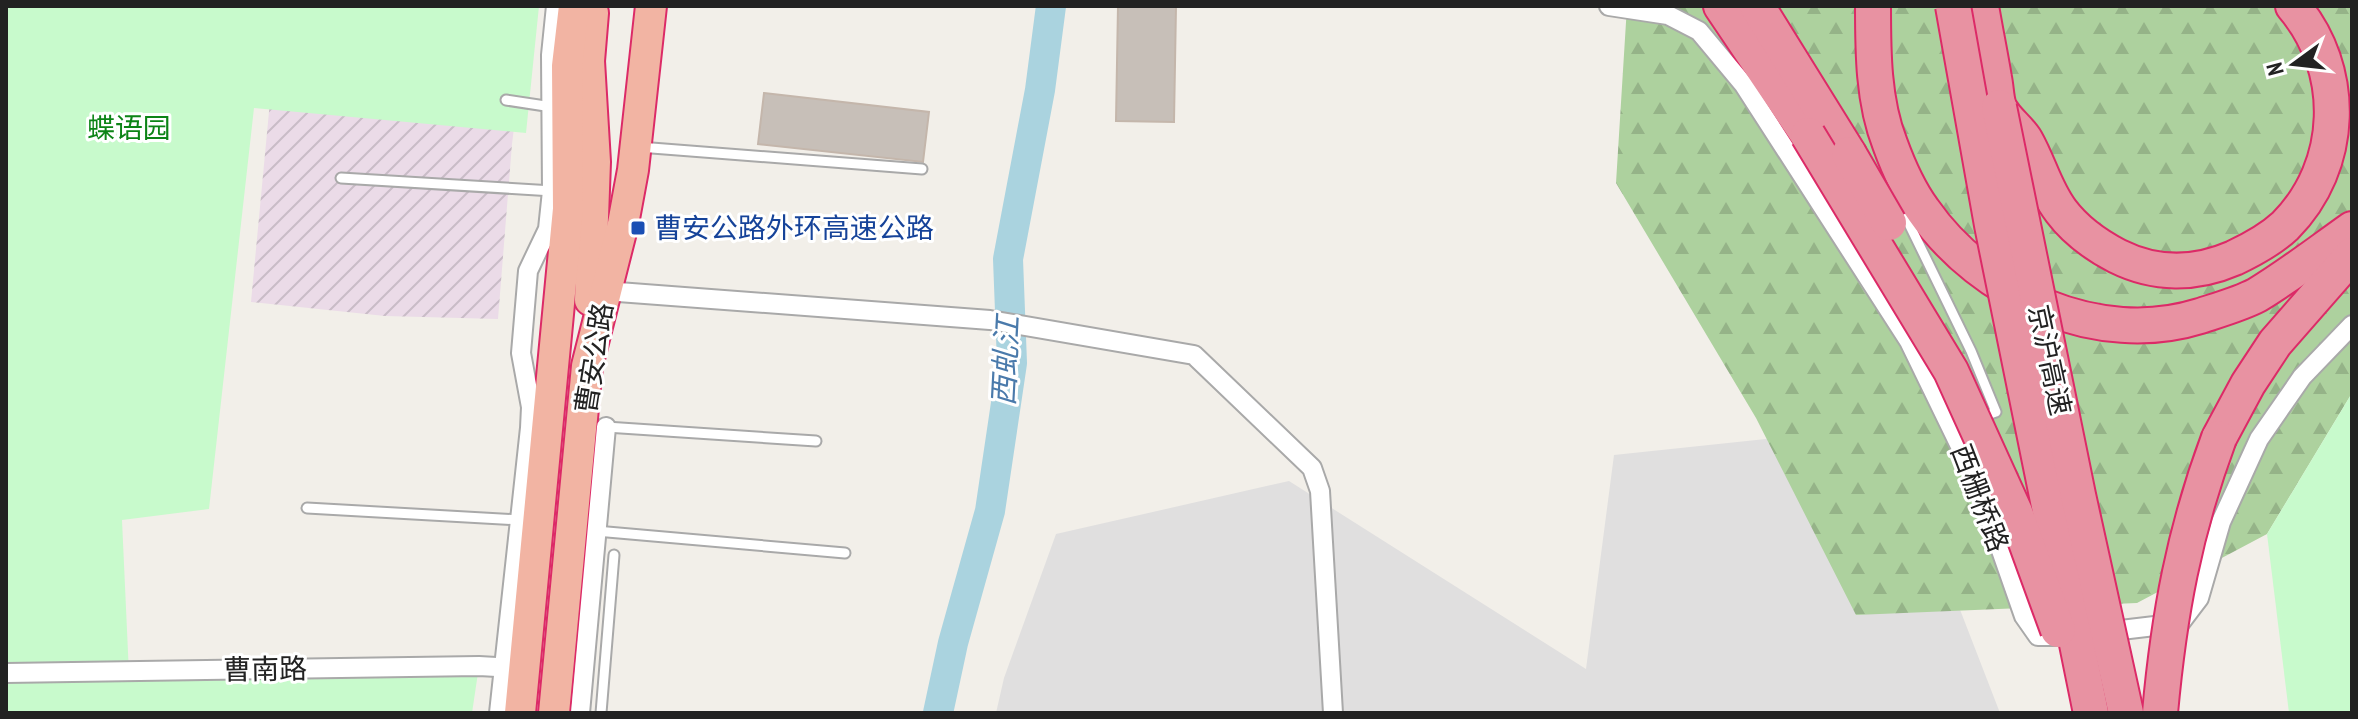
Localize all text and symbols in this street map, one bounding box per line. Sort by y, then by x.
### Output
north arrow [2254,24,2334,104]
text: N [2260,60,2290,79]
park label: 蝶语园 [87,109,171,146]
place label: 曹安公路外环高速公路 [654,209,934,246]
marker: 曹安公路外环高速公路 [629,219,647,237]
street label: 曹安公路 [566,300,621,416]
street label: 京沪高速 [2021,301,2080,419]
water label: 西虬江 [983,312,1026,407]
street label: 西栅桥路 [1943,439,2018,557]
street label: 曹南路 [223,649,307,688]

